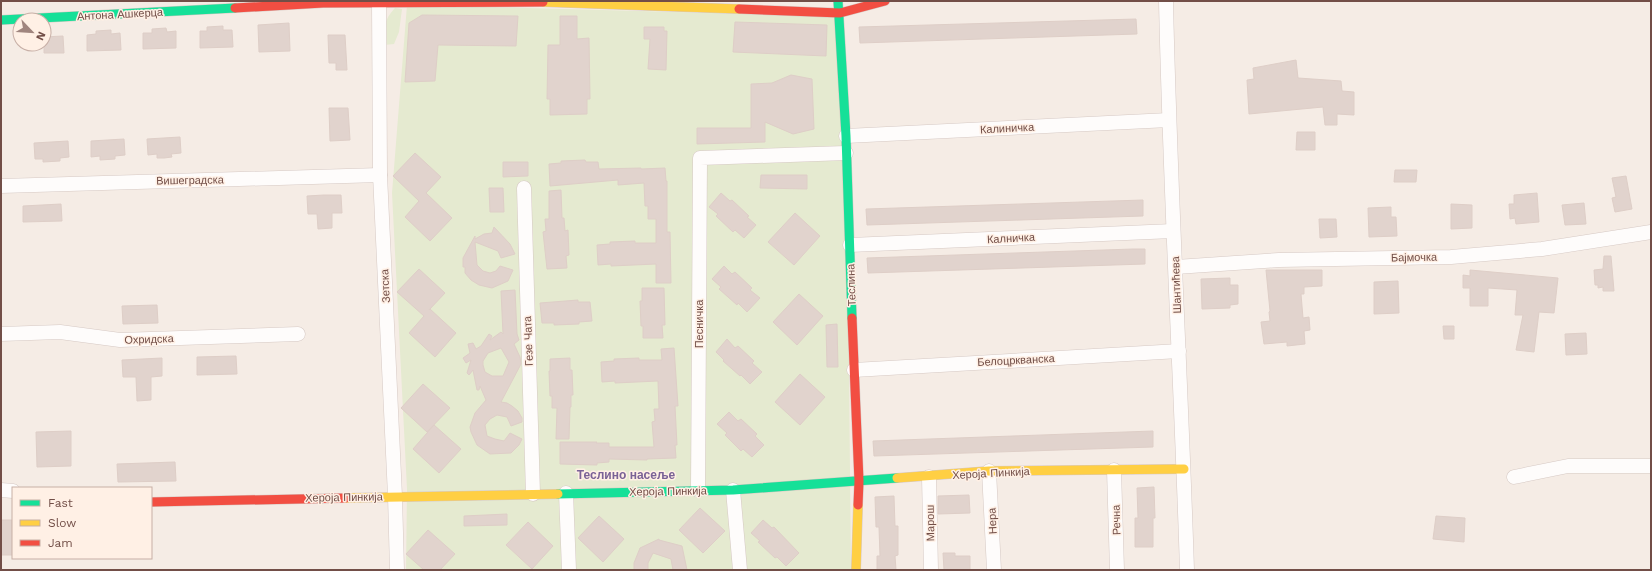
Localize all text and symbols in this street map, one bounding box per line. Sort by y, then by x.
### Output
street label: Антона Ашкерца [77,6,164,23]
north arrow [12,12,52,52]
text: N [33,30,48,42]
street label: Калиничка [980,121,1035,136]
street label: Вишеградска [156,173,225,188]
street label: Калничка [987,231,1036,246]
street label: Бајмочка [1391,251,1438,264]
street label: Шантићева [1169,255,1184,314]
street label: Теслина [844,263,859,306]
street label: Зетска [378,268,393,303]
street label: Песничка [693,299,706,348]
street label: Гезе Чата [521,315,536,366]
street label: Охридска [124,332,175,347]
street label: Белоцркванска [977,352,1056,369]
street label: Хероја Пинкија [952,465,1031,482]
district label: Теслино насеље [577,468,676,482]
street label: Хероја Пинкија [629,484,708,499]
legend [12,487,152,559]
street label: Хероја Пинкија [305,490,384,505]
text: Fast [48,496,73,510]
street label: Марош [924,504,937,541]
street label: Речна [1109,504,1124,535]
street label: Нера [985,507,1000,534]
text: Slow [48,516,76,530]
text: Jam [48,536,73,550]

